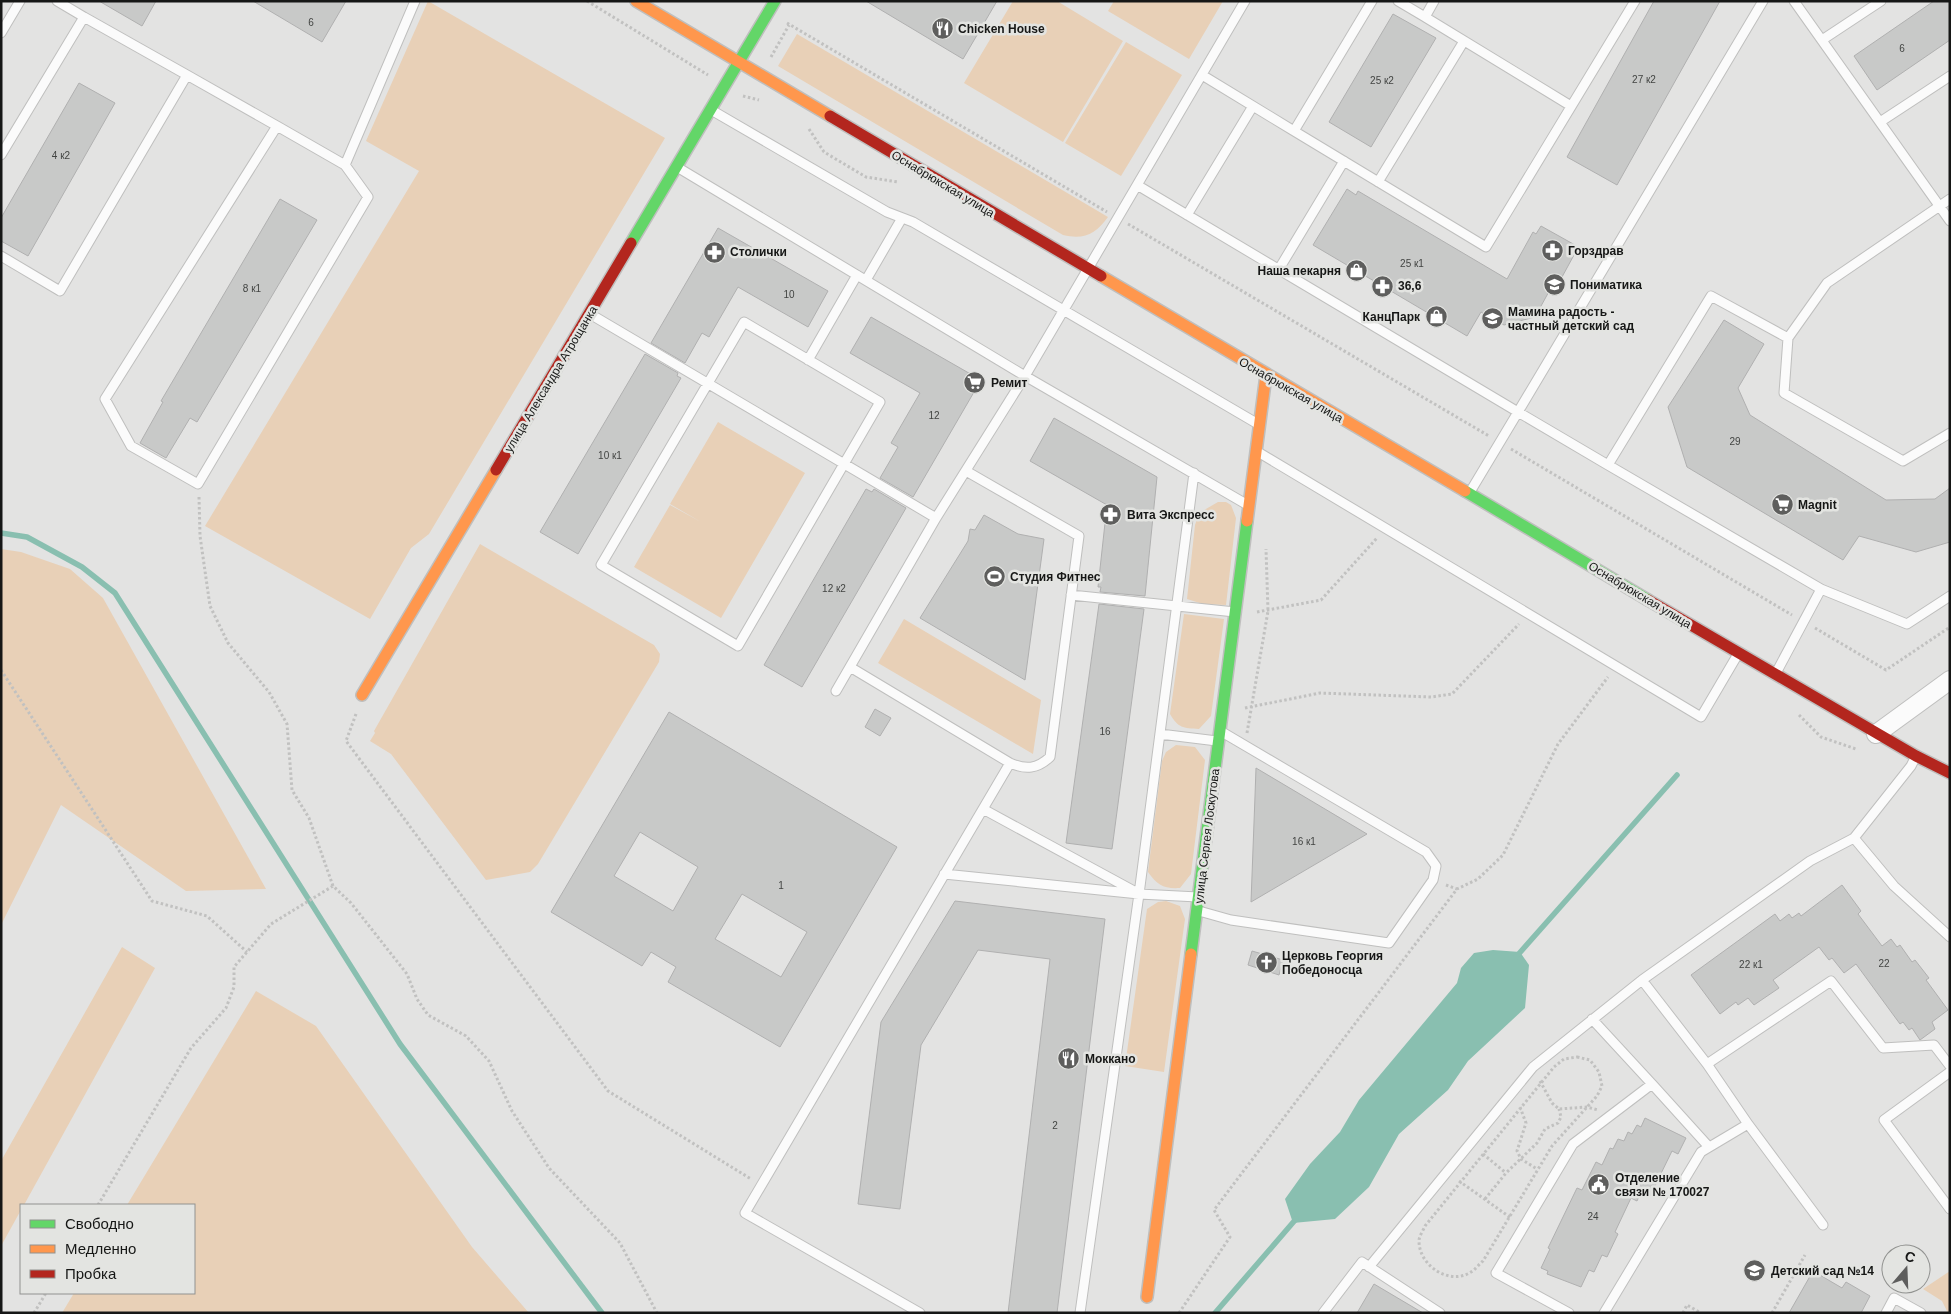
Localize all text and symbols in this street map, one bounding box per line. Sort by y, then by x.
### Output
house number: 6 [308,17,314,28]
restaurant icon: Chicken House [930,17,954,41]
place label: Chicken House [958,22,1045,36]
house number: 6 [1899,43,1905,54]
house number: 27 к2 [1632,74,1656,85]
house number: 25 к2 [1370,75,1394,86]
street label: Оснабрюкская улица [889,148,997,220]
house number: 4 к2 [52,150,71,161]
pharmacy icon: Горздрав [1540,239,1564,263]
pharmacy icon: Столички [702,240,726,264]
place label: Горздрав [1568,244,1624,258]
place label: Столички [730,245,787,259]
house number: 25 к1 [1400,258,1424,269]
shop icon: Наша пекарня [1345,259,1369,283]
place label: Наша пекарня [1257,264,1341,278]
school or university icon: Пониматика [1542,273,1566,297]
pharmacy icon: 36,6 [1370,274,1394,298]
place label: Пониматика [1570,278,1642,292]
place label: 36,6 [1398,279,1422,293]
house number: 8 к1 [243,283,262,294]
house number: 10 [783,289,795,300]
street label: улица Александра Атрощанка [502,303,601,455]
shop icon: КанцПарк [1424,305,1448,329]
place label: Мамина радость - частный детский сад [1508,305,1635,333]
school or university icon: Мамина радость - частный детский сад [1480,307,1504,331]
place label: КанцПарк [1363,310,1421,324]
street label: Оснабрюкская улица [1237,355,1346,426]
supermarket icon: Ремит [963,371,987,395]
place label: Ремит [991,376,1027,390]
house number: 12 [928,410,940,421]
house number: 29 [1729,436,1741,447]
house number: 10 к1 [598,450,622,461]
supermarket icon: Magnit [1770,493,1794,517]
place label: Magnit [1798,498,1837,512]
pharmacy icon: Вита Экспресс [1099,503,1123,527]
place label: Вита Экспресс [1127,508,1215,522]
street label: Оснабрюкская улица [1586,559,1694,631]
sports icon: Студия Фитнес [982,565,1006,589]
place label: Студия Фитнес [1010,570,1101,584]
house number: 12 к2 [822,583,846,594]
house number: 16 [1099,726,1111,737]
street label: улица Сергея Лоскутова [1192,767,1222,904]
house number: 16 к1 [1292,836,1316,847]
house number: 1 [778,880,784,891]
place label: Церковь Георгия Победоносца [1282,949,1383,977]
church icon: Церковь Георгия Победоносца [1254,951,1278,975]
house number: 22 [1878,958,1890,969]
house number: 22 к1 [1739,959,1763,970]
restaurant icon: Моккано [1057,1047,1081,1071]
place label: Моккано [1085,1052,1136,1066]
house number: 2 [1052,1120,1058,1131]
place label: Отделение связи № 170027 [1615,1171,1710,1199]
public building icon: Отделение связи № 170027 [1587,1173,1611,1197]
legend [20,1204,195,1294]
house number: 24 [1587,1211,1599,1222]
text: Свободно [65,1215,134,1232]
text: Медленно [65,1240,136,1257]
north arrow [1881,1244,1931,1294]
text: С [1903,1247,1918,1266]
school or university icon: Детский сад №14 [1743,1259,1767,1283]
place label: Детский сад №14 [1771,1264,1874,1278]
text: Пробка [65,1265,117,1282]

